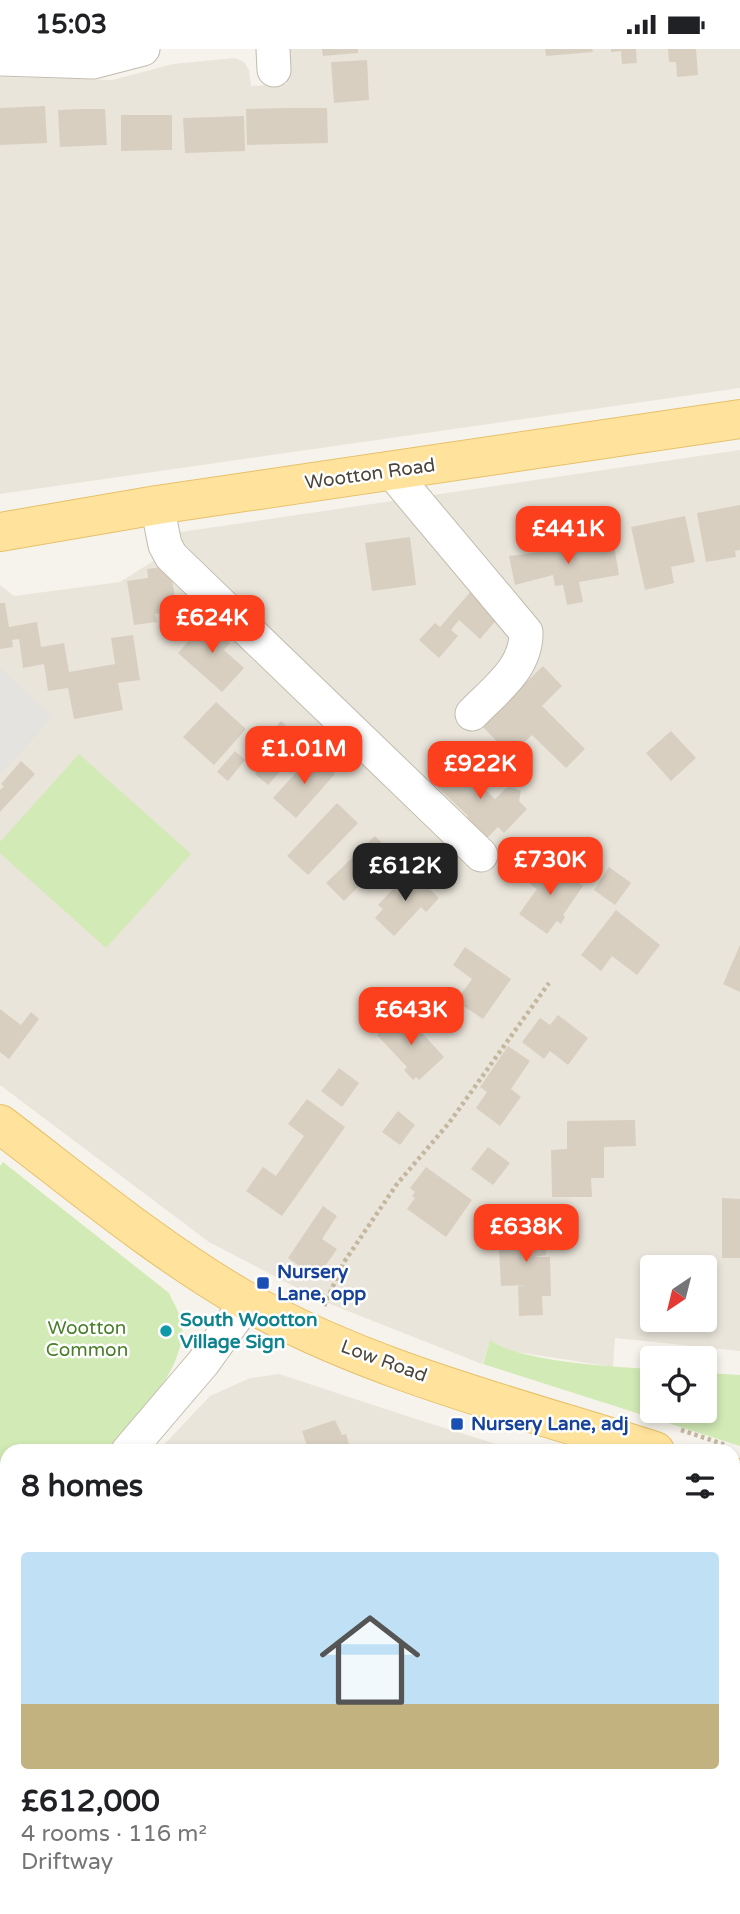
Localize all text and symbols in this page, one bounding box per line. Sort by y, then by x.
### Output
text: 15:03 [35,9,107,40]
street label: Wootton Road [303,454,437,494]
pin: £441K [519,507,617,566]
text: £441K [532,515,604,543]
pin: £624K [163,595,261,655]
text: £624K [176,604,248,632]
pin: £1.01M [247,727,361,786]
text: £1.01M [261,735,347,763]
pin: £922K [431,741,529,801]
text: £922K [444,750,516,778]
pin: £730K [501,837,599,897]
pin: £612K [356,843,454,903]
text: £730K [514,846,586,874]
text: £612K [369,852,441,880]
pin: £643K [362,988,460,1047]
text: £643K [375,996,447,1024]
pin: £638K [477,1205,575,1264]
text: £638K [490,1213,562,1241]
north arrow [640,1255,718,1332]
map controls [640,1255,717,1423]
place label: Nursery Lane, opp [277,1261,366,1306]
marker: Nursery Lane, opp [255,1275,271,1291]
place label: South Wootton Village Sign [180,1309,318,1354]
park label: Wootton Common [46,1317,128,1361]
marker: South Wootton Village Sign [158,1323,174,1339]
street label: Low Road [338,1335,430,1387]
button: locate [640,1346,717,1423]
place label: Nursery Lane, adj [471,1413,628,1436]
marker: Nursery Lane, adj [449,1416,465,1432]
icon: filters [681,1467,719,1505]
text: 8 homes [21,1468,143,1505]
icon: home [307,1597,433,1723]
text: £612,000 [21,1783,160,1820]
text: 4 rooms · 116 m² [21,1820,207,1848]
text: Driftway [21,1848,113,1876]

